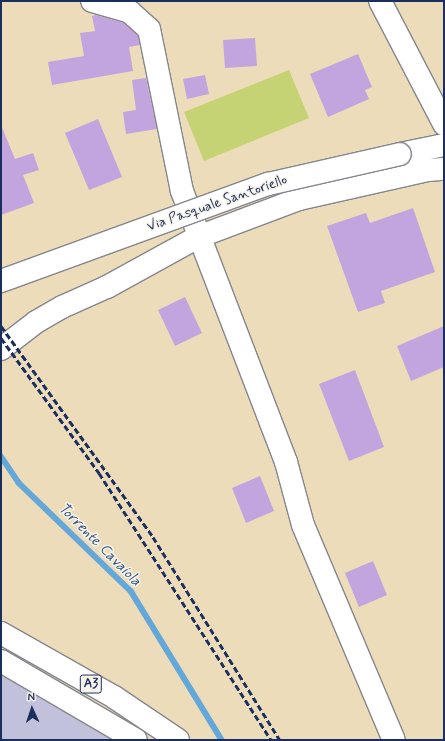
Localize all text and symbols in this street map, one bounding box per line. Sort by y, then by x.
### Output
street label: Via Pasquale Santoriello [147,172,287,234]
water label: Torrente Cavaiola [53,499,145,591]
road number: A3 [79,673,103,695]
north arrow [12,689,52,729]
text: N [27,690,35,704]

